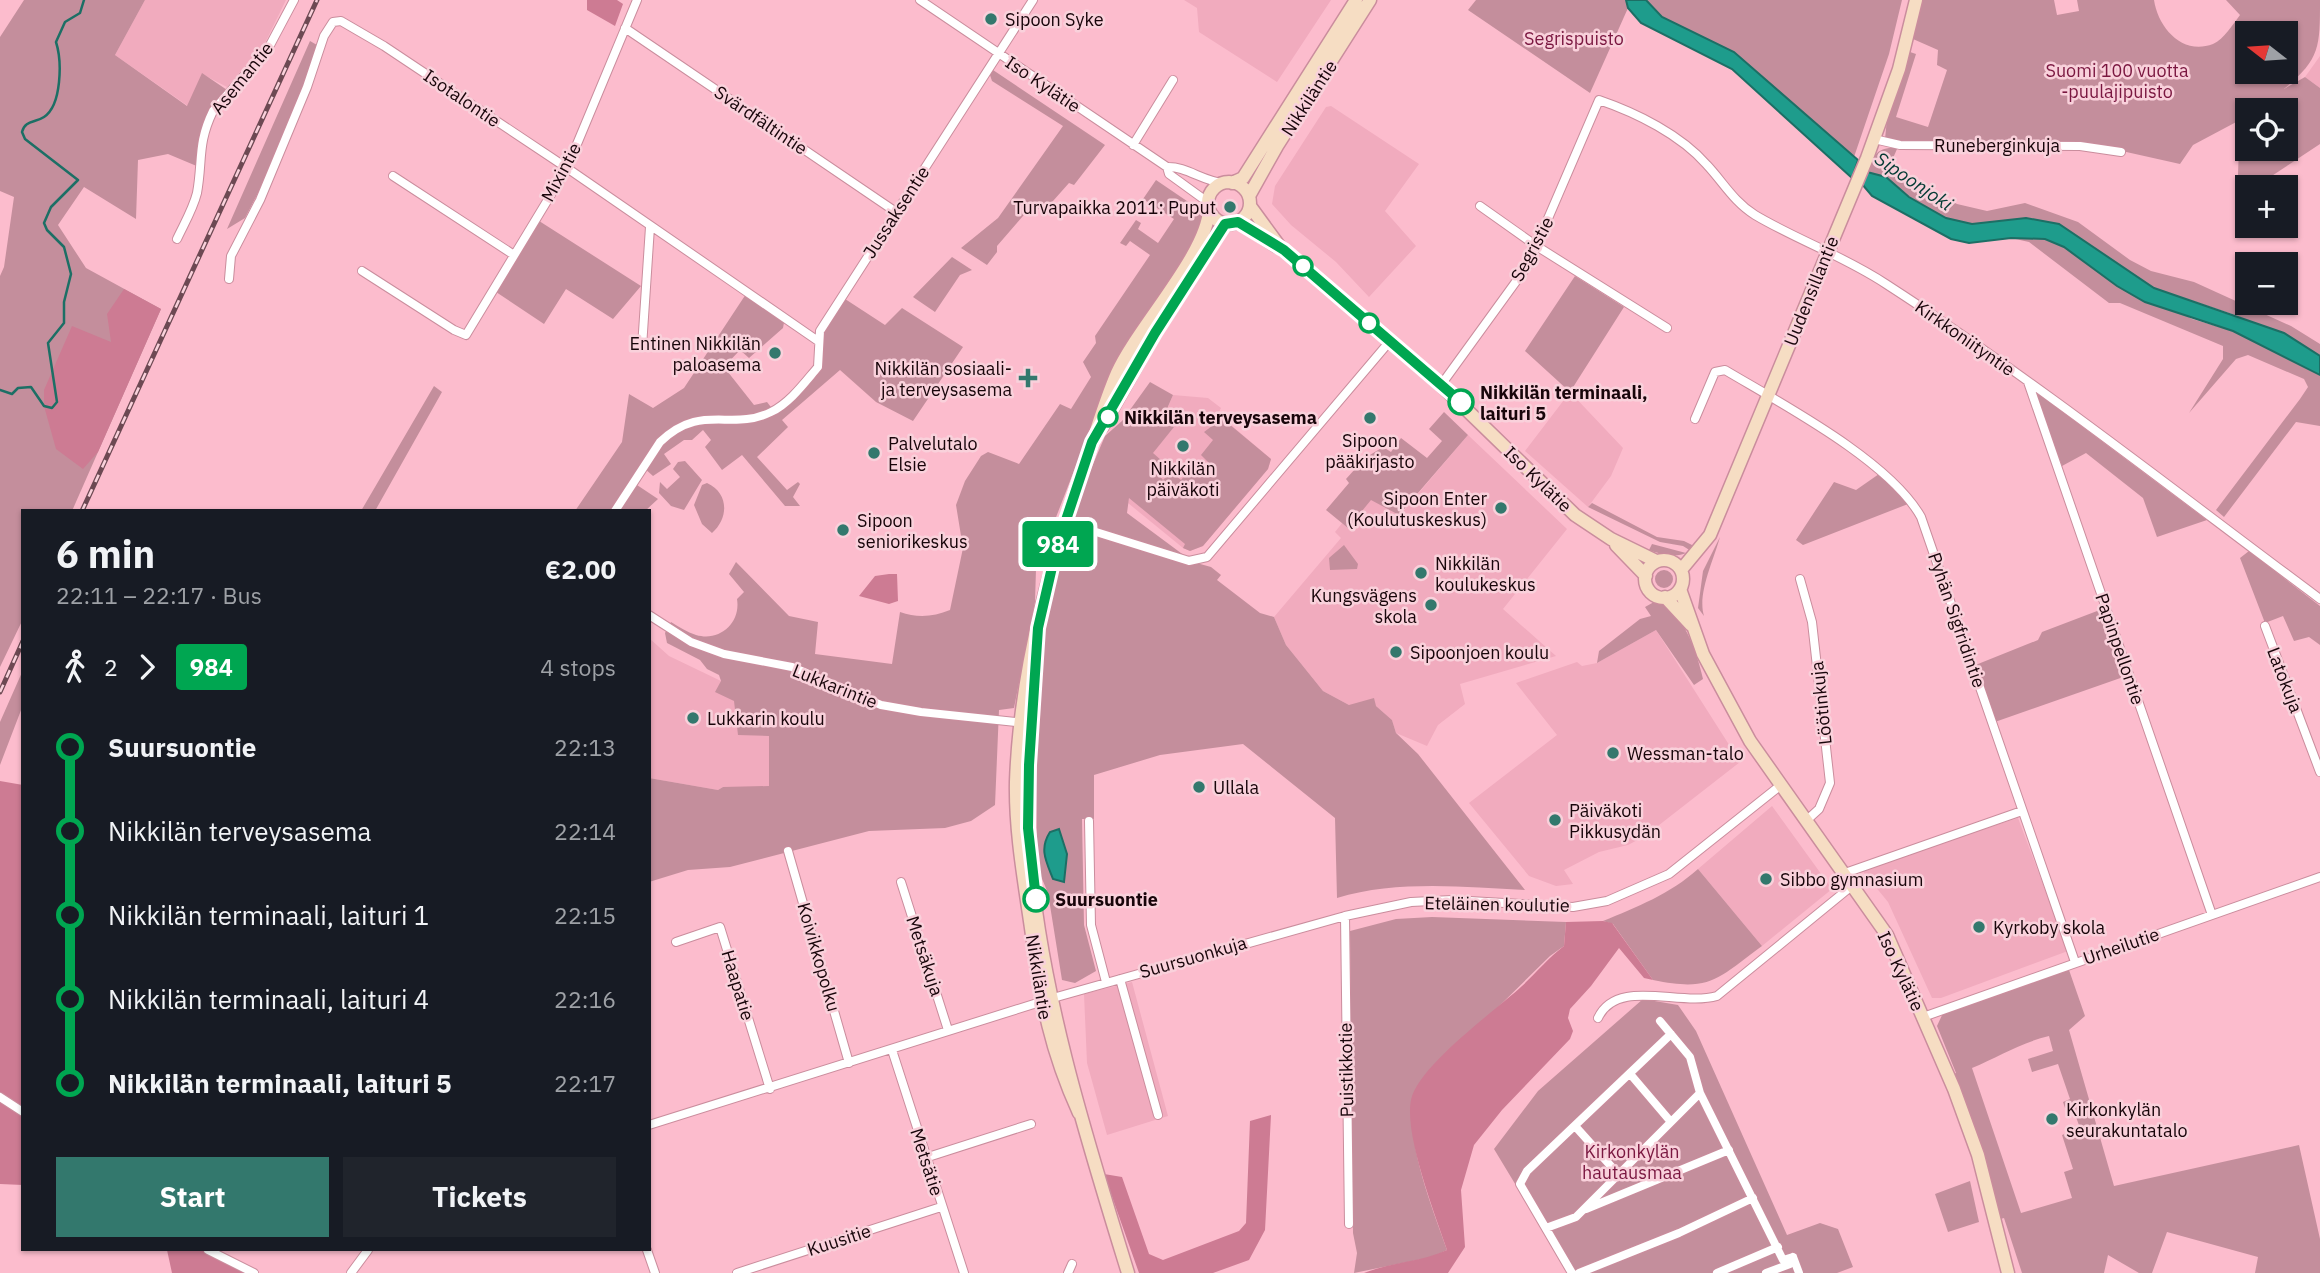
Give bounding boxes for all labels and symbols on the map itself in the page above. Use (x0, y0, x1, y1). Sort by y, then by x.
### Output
place label: Sipoon Syke (1005, 8, 1104, 31)
marker: Sipoon Syke (983, 11, 999, 27)
north arrow (2235, 21, 2298, 84)
park label: Segrispuisto (1524, 27, 1624, 50)
street label: Asemantie (206, 37, 278, 119)
street label: Iso Kylätie (1001, 50, 1085, 118)
street label: Nikkiläntie (1276, 56, 1342, 140)
park label: Suomi 100 vuotta -puulajipuisto (2045, 59, 2189, 103)
street label: Isotalontie (419, 64, 505, 132)
street label: Svärdfältintie (710, 80, 812, 160)
street label: Runeberginkuja (1934, 134, 2061, 157)
street label: Mixintie (536, 138, 586, 206)
water label: Sipoonjoki (1871, 146, 1958, 216)
street label: Jussaksentie (858, 161, 934, 262)
place label: Turvapaikka 2011: Puput (1013, 196, 1216, 219)
marker: Turvapaikka 2011: Puput (1222, 199, 1238, 215)
street label: Segristie (1505, 212, 1559, 285)
street label: Uudensillantie (1779, 233, 1844, 349)
unlabelled marker (1293, 256, 1313, 276)
street label: Kirkkoniityntie (1911, 295, 2019, 381)
unlabelled marker (1359, 313, 1379, 333)
place label: Entinen Nikkilän paloasema (629, 332, 761, 376)
marker: Entinen Nikkilän paloasema (767, 345, 783, 361)
place label: Nikkilän sosiaali- ja terveysasema (874, 357, 1012, 401)
marker: Nikkilän sosiaali- ja terveysasema (1018, 368, 1038, 388)
place label: Nikkilän terminaali, laituri 5 (1480, 381, 1648, 425)
marker: Nikkilän terminaali, laituri 5 (1448, 389, 1474, 415)
place label: Nikkilän terveysasema (1124, 406, 1317, 429)
marker: Nikkilän terveysasema (1098, 407, 1118, 427)
marker: Sipoon pääkirjasto (1362, 410, 1378, 426)
place label: Sipoon pääkirjasto (1325, 429, 1415, 473)
place label: Palvelutalo Elsie (888, 432, 978, 476)
marker: Nikkilän päiväkoti (1175, 438, 1191, 454)
street label: Iso Kylätie (1499, 441, 1577, 517)
marker: Palvelutalo Elsie (866, 445, 882, 461)
place label: Nikkilän päiväkoti (1147, 457, 1219, 501)
place label: Sipoon Enter (Koulutuskeskus) (1347, 487, 1487, 531)
marker: Sipoon Enter (Koulutuskeskus) (1493, 500, 1509, 516)
place label: Sipoon seniorikeskus (857, 509, 968, 553)
line badge: 984 (1018, 521, 1098, 567)
marker: Sipoon seniorikeskus (835, 522, 851, 538)
street label: Pyhän Sigfridintie (1923, 549, 1991, 691)
place label: Nikkilän koulukeskus (1435, 552, 1536, 596)
marker: Nikkilän koulukeskus (1413, 565, 1429, 581)
place label: Kungsvägens skola (1311, 584, 1417, 628)
street label: Papinpellontie (2090, 590, 2150, 708)
marker: Kungsvägens skola (1423, 597, 1439, 613)
place label: Sipoonjoen koulu (1410, 641, 1549, 664)
marker: Sipoonjoen koulu (1388, 644, 1404, 660)
street label: Latokuja (2262, 644, 2308, 716)
street label: Lukkarintie (789, 659, 881, 713)
street label: Löötinkuja (1805, 660, 1837, 746)
place label: Lukkarin koulu (707, 707, 825, 730)
marker: Lukkarin koulu (685, 710, 701, 726)
place label: Wessman-talo (1627, 742, 1744, 765)
marker: Wessman-talo (1605, 745, 1621, 761)
place label: Ullala (1213, 776, 1259, 799)
marker: Ullala (1191, 779, 1207, 795)
place label: Päiväkoti Pikkusydän (1569, 799, 1661, 843)
marker: Päiväkoti Pikkusydän (1547, 812, 1563, 828)
place label: Sibbo gymnasium (1780, 868, 1924, 891)
marker: Sibbo gymnasium (1758, 871, 1774, 887)
marker: Suursuontie (1023, 886, 1049, 912)
place label: Suursuontie (1055, 888, 1158, 911)
street label: Eteläinen koulutie (1424, 891, 1570, 917)
street label: Koivikkopolku (792, 900, 846, 1014)
street label: Metsäkuja (901, 913, 949, 999)
place label: Kyrkoby skola (1993, 916, 2106, 939)
marker: Kyrkoby skola (1971, 919, 1987, 935)
street label: Urheilutie (2080, 922, 2162, 970)
street label: Iso Kylätie (1872, 927, 1930, 1015)
street label: Suursuonkuja (1137, 931, 1250, 983)
street label: Nikkiläntie (1021, 933, 1057, 1021)
street label: Haapatie (716, 947, 760, 1023)
street label: Puistikkotie (1334, 1022, 1358, 1117)
place label: Kirkonkylän seurakuntatalo (2066, 1098, 2188, 1142)
marker: Kirkonkylän seurakuntatalo (2044, 1111, 2060, 1127)
street label: Metsätie (905, 1125, 949, 1199)
park label: Kirkonkylän hautausmaa (1582, 1140, 1682, 1184)
street label: Kuusitie (804, 1219, 874, 1261)

